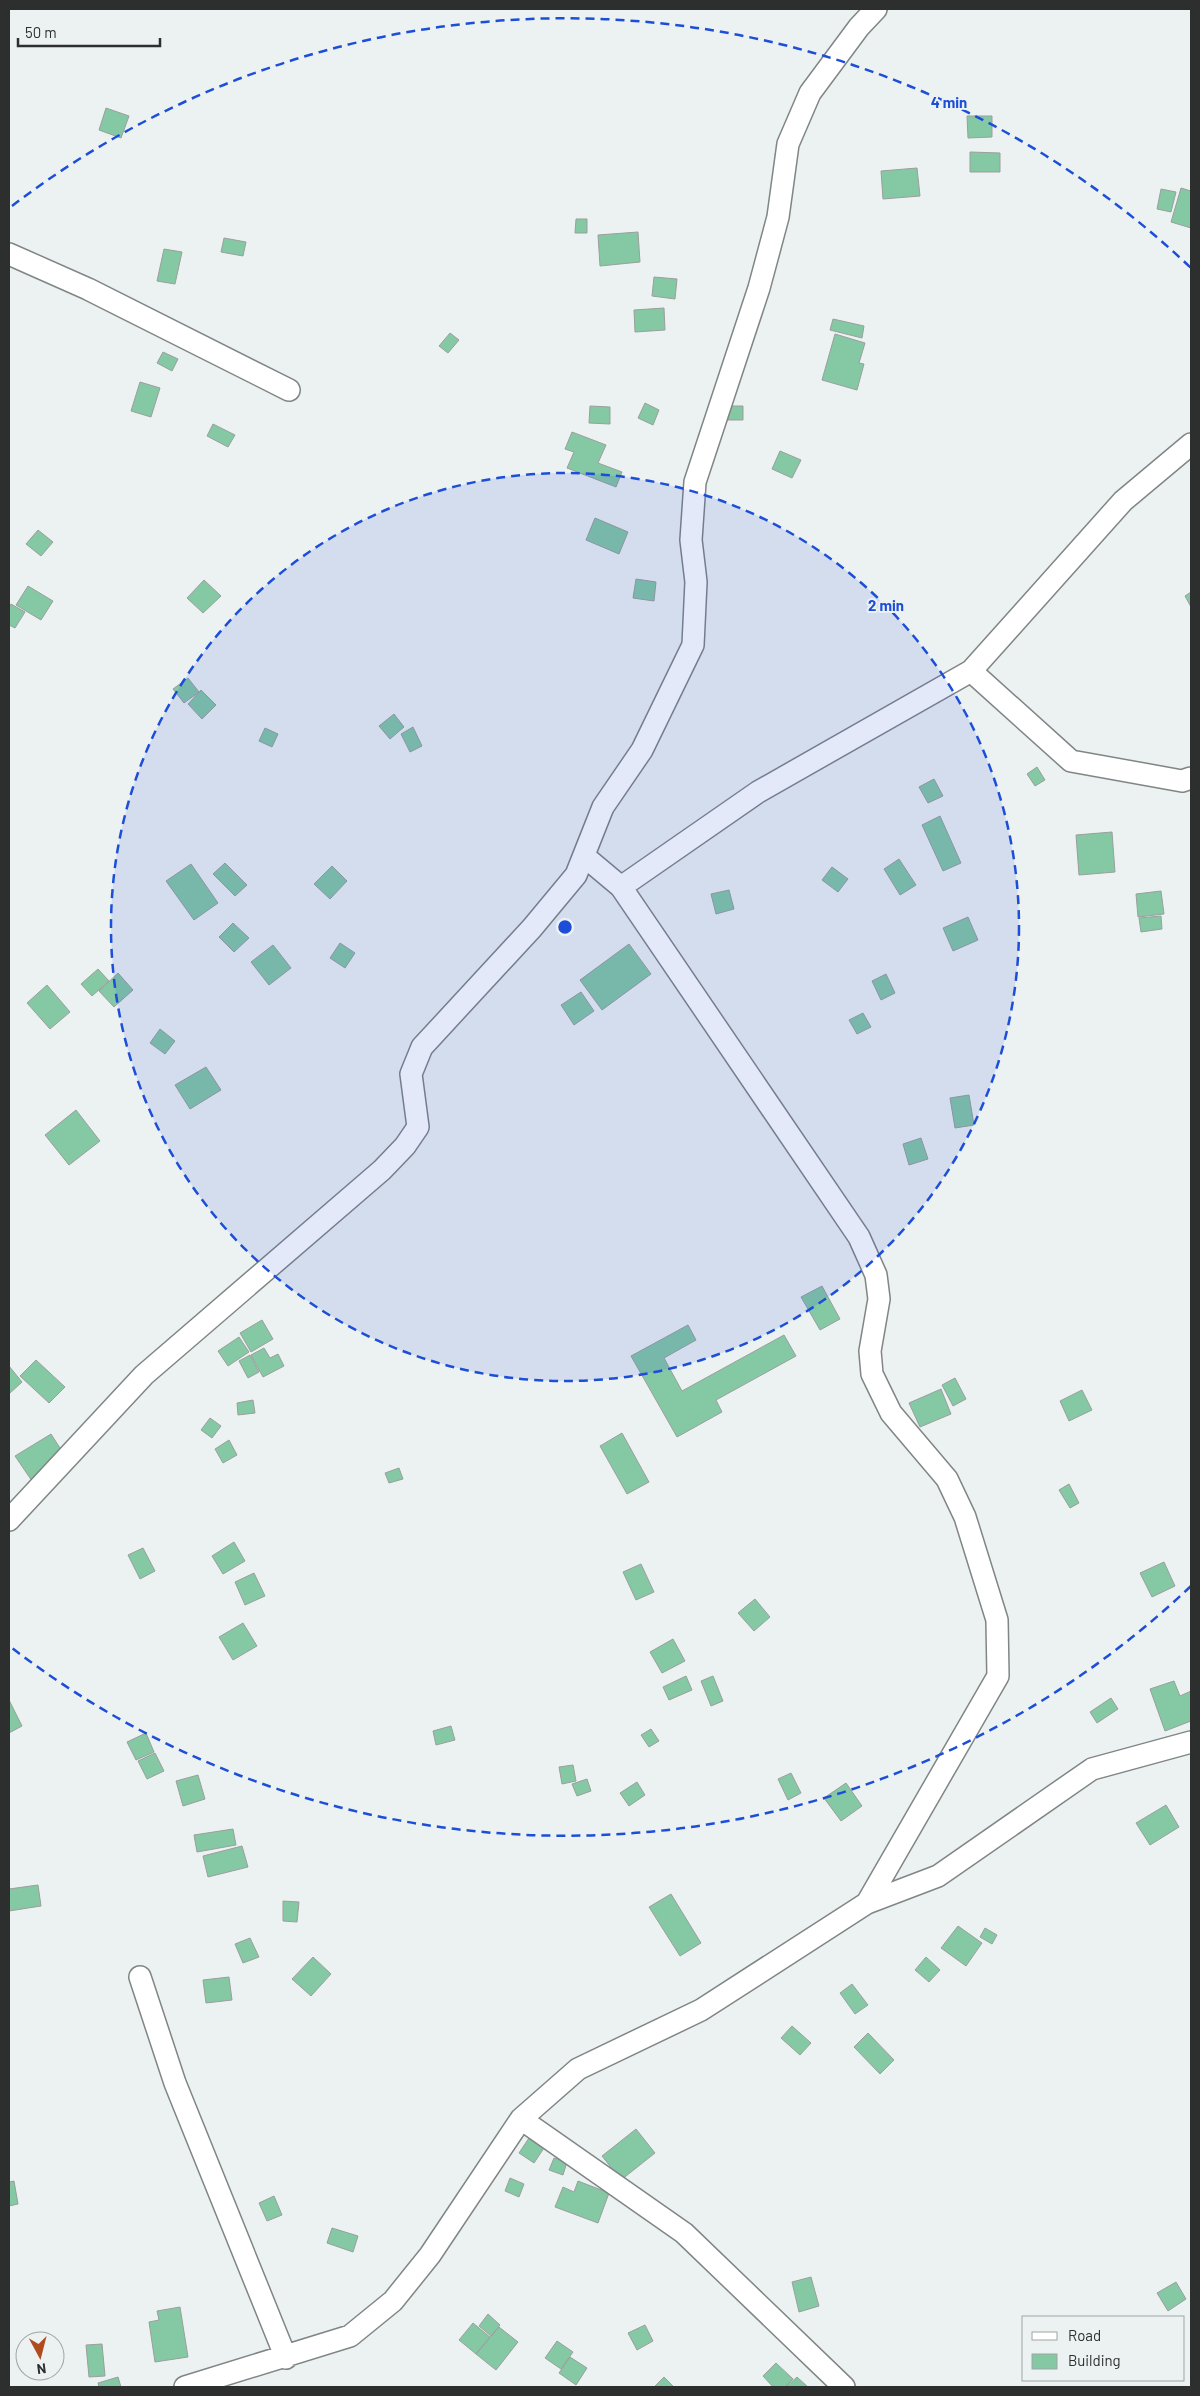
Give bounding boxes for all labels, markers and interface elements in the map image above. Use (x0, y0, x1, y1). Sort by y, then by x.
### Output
scale bar (18, 15, 160, 47)
text: 50 m (25, 23, 57, 41)
text: 4 min (931, 93, 967, 111)
text: 2 min (868, 596, 904, 614)
centre of rings (556, 918, 574, 936)
legend (1022, 2316, 1185, 2381)
text: Road (1068, 2326, 1101, 2344)
north arrow (15, 2331, 65, 2381)
text: Building (1068, 2351, 1121, 2369)
text: N (36, 2360, 47, 2378)

